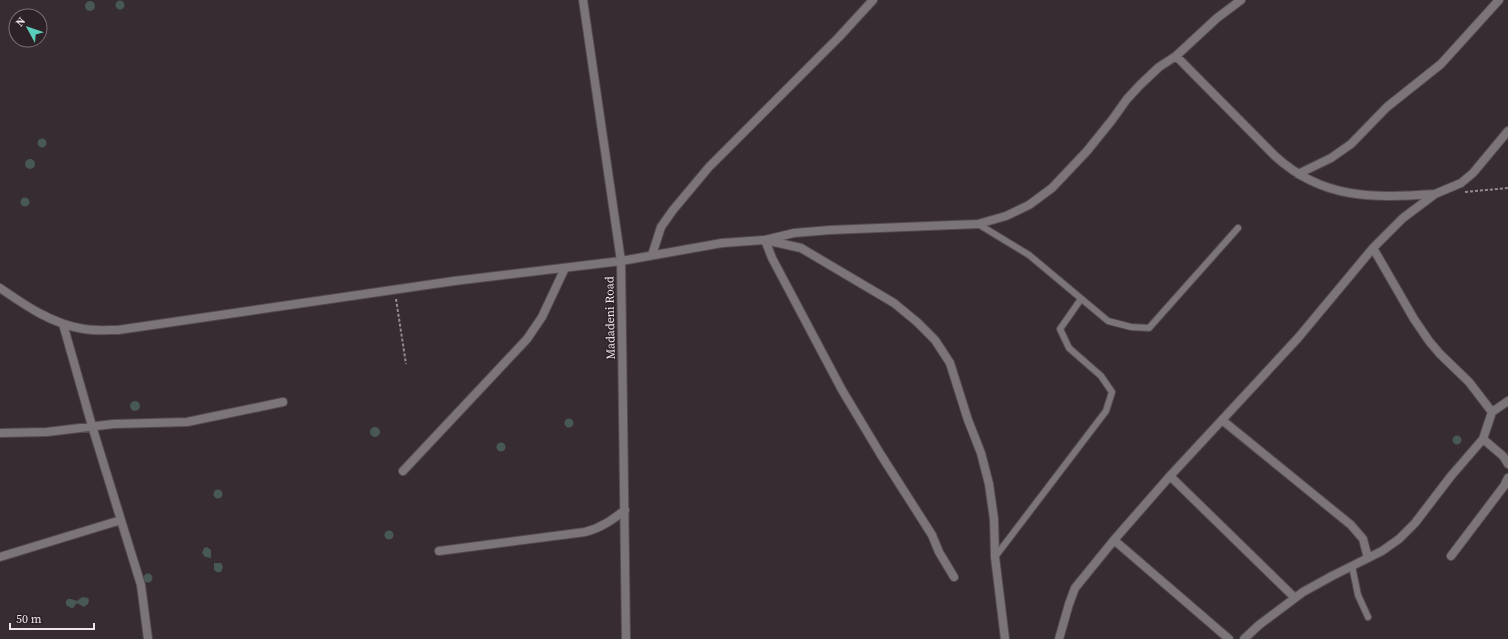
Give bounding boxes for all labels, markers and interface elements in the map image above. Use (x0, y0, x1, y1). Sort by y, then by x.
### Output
north arrow (8, 8, 48, 48)
text: N (12, 14, 29, 30)
street label: Madadeni Road (601, 276, 619, 360)
scale bar (10, 605, 94, 631)
text: 50 m (16, 611, 42, 627)

